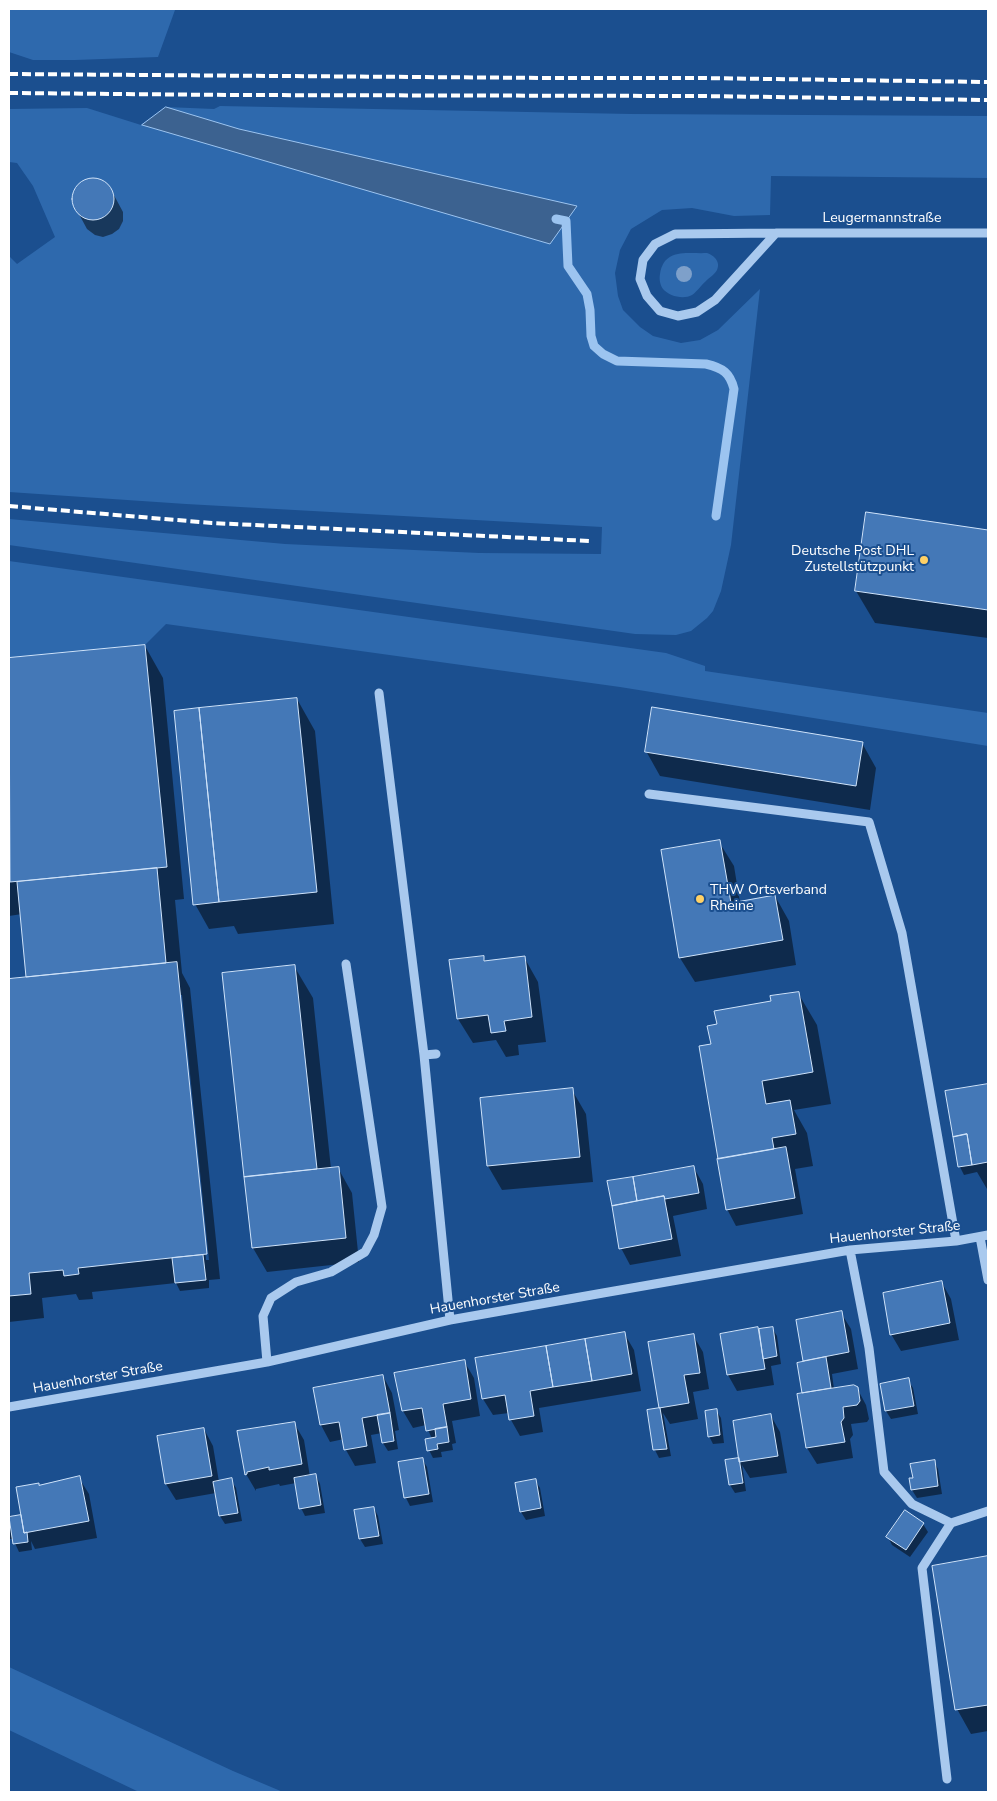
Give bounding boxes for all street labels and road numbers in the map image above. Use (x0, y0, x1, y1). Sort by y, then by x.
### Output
street label: Leugermannstraße (823, 211, 941, 227)
street label: Hauenhorster Straße (829, 1218, 961, 1248)
street label: Hauenhorster Straße (429, 1279, 561, 1319)
street label: Hauenhorster Straße (32, 1358, 164, 1398)

